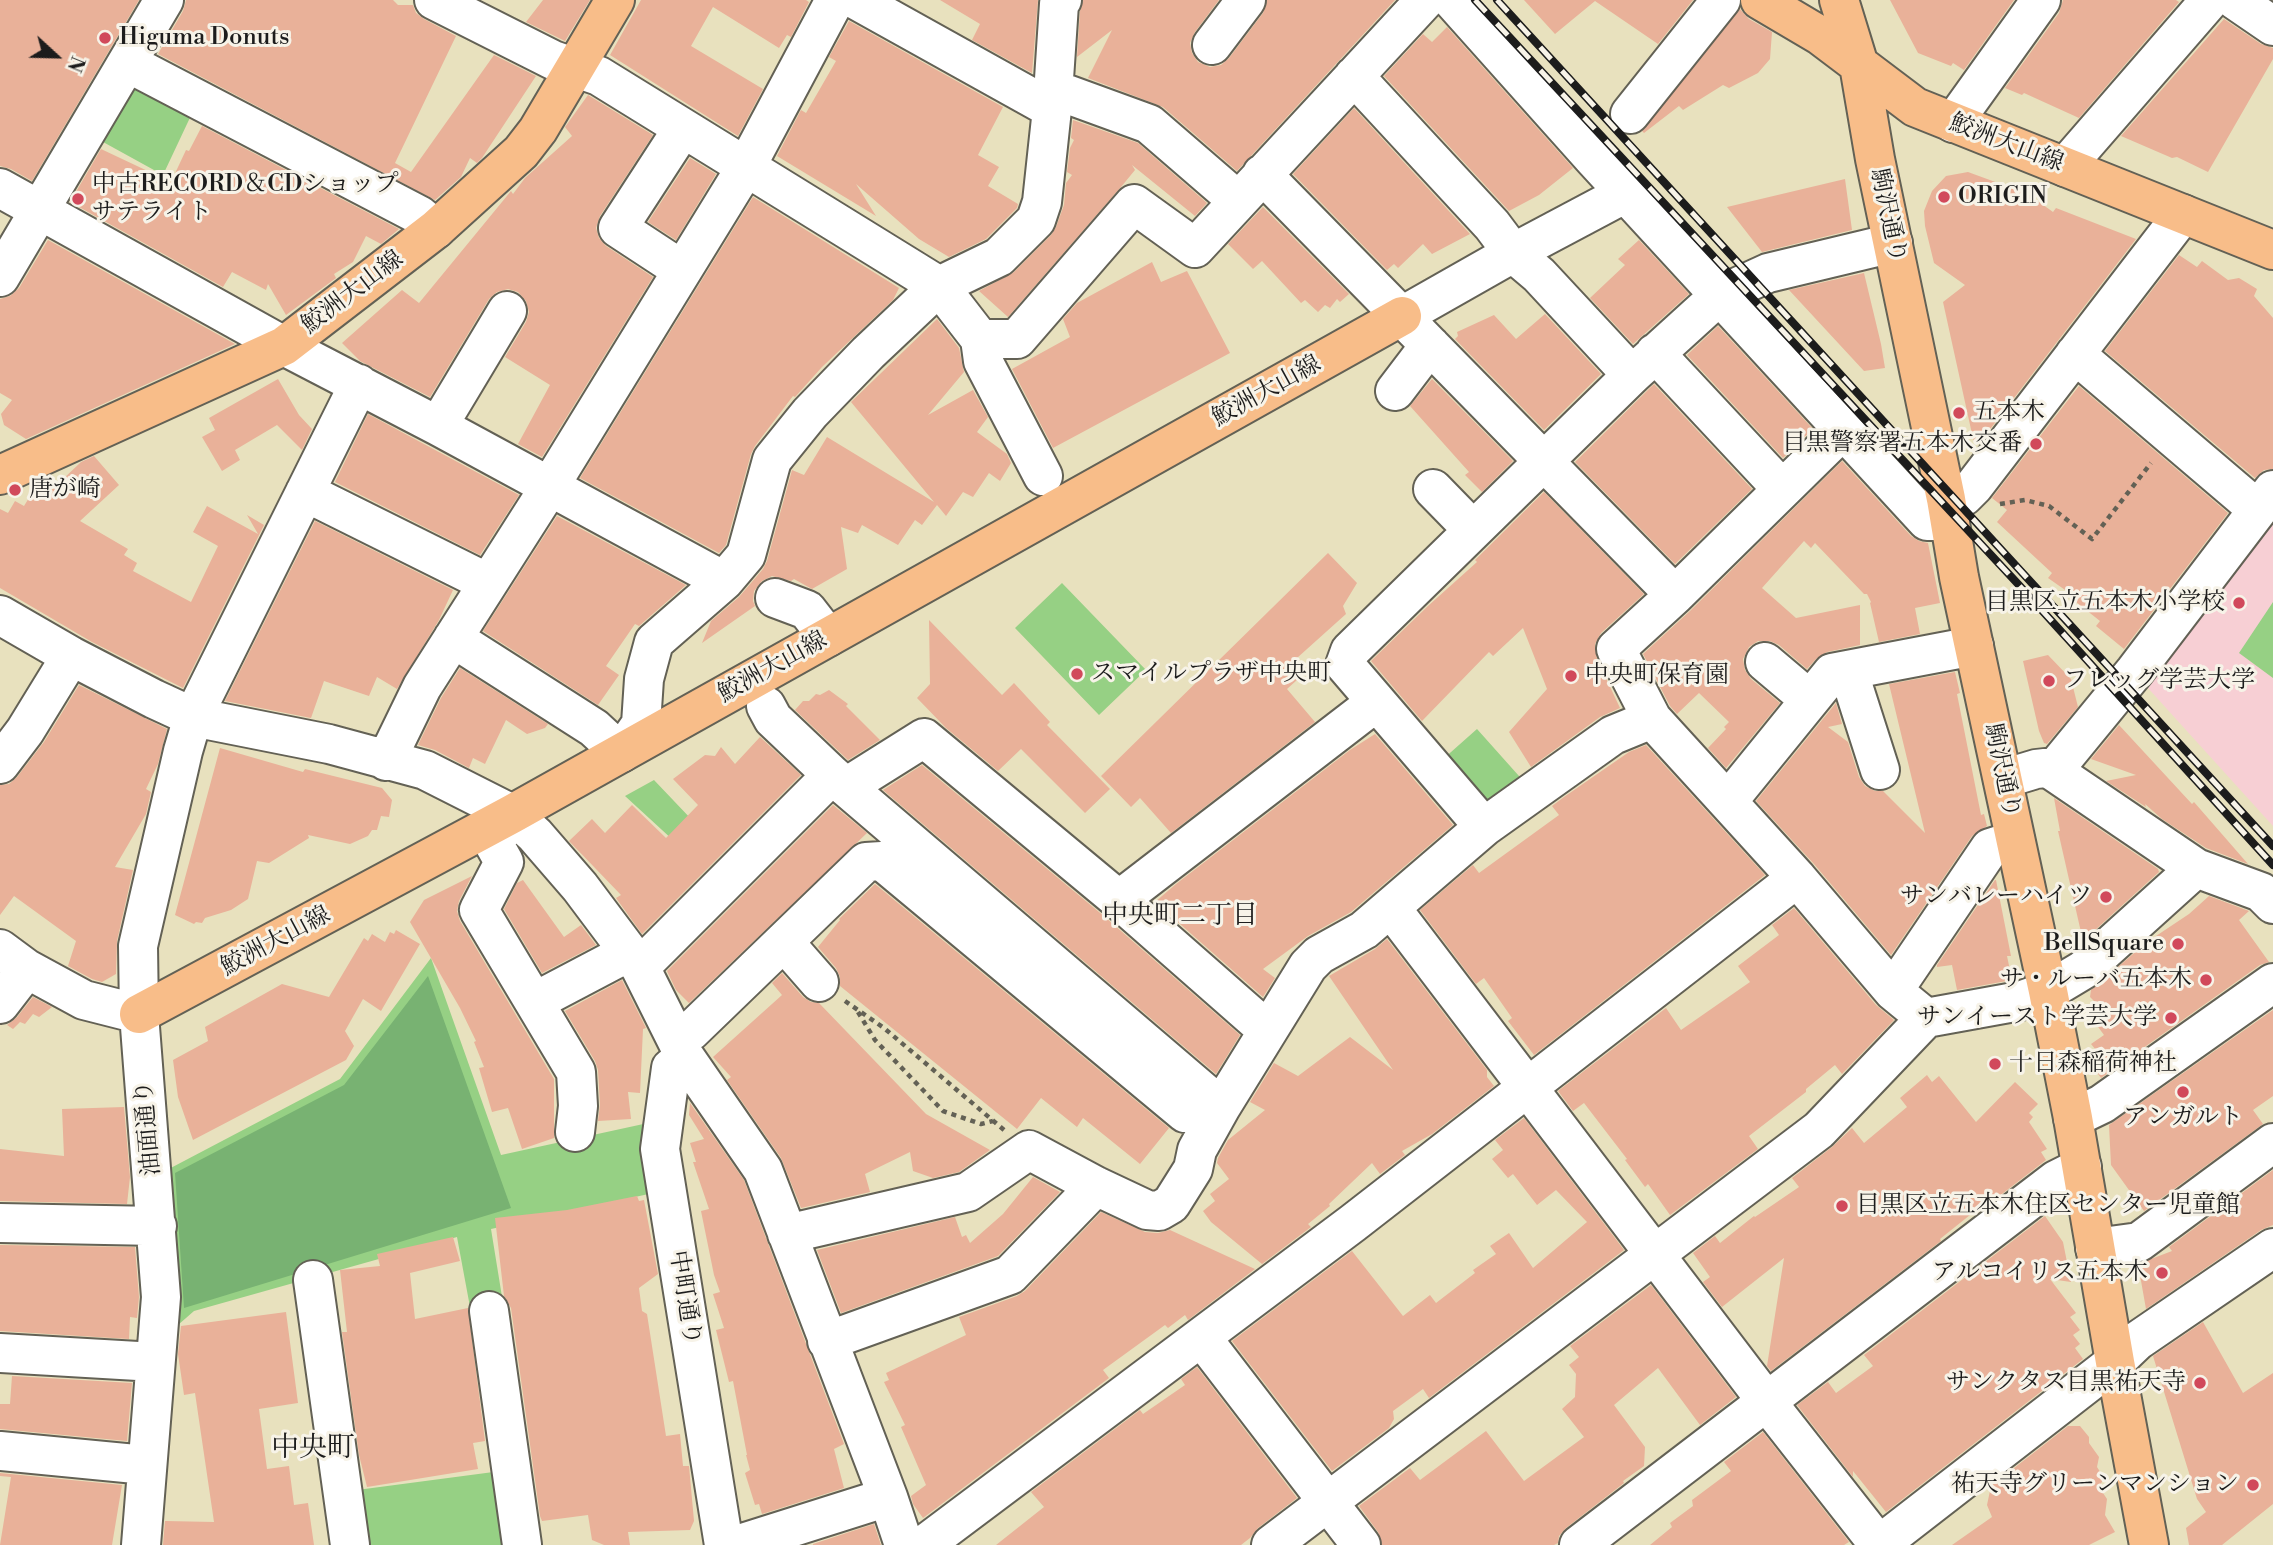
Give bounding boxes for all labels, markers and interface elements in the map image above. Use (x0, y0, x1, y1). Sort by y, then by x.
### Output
north arrow (21, 21, 91, 91)
place label: Higuma Donuts (119, 24, 289, 52)
marker: Higuma Donuts (97, 30, 113, 46)
text: N (62, 52, 89, 75)
street label: 鮫洲大山線 (1945, 109, 2067, 179)
street label: 駒沢通り (1863, 166, 1911, 266)
place label: 中古RECORD＆CDショップ サテライト (92, 171, 398, 227)
place label: ORIGIN (1958, 183, 2047, 211)
marker: ORIGIN (1936, 189, 1952, 205)
marker: 中古RECORD＆CDショップ サテライト (70, 191, 86, 207)
street label: 鮫洲大山線 (296, 245, 410, 341)
street label: 鮫洲大山線 (1208, 350, 1326, 434)
place label: 五本木 (1973, 399, 2045, 427)
marker: 五本木 (1951, 405, 1967, 421)
place label: 目黒警察署五本木交番 (1782, 430, 2022, 458)
marker: 目黒警察署五本木交番 (2028, 436, 2044, 452)
place label: 唐が崎 (29, 476, 101, 504)
marker: 唐が崎 (7, 482, 23, 498)
place label: 目黒区立五本木小学校 (1985, 589, 2225, 617)
marker: 目黒区立五本木小学校 (2231, 595, 2247, 611)
street label: 鮫洲大山線 (714, 626, 832, 710)
place label: スマイルプラザ中央町 (1091, 660, 1331, 688)
place label: 中央町保育園 (1585, 662, 1729, 690)
marker: スマイルプラザ中央町 (1069, 666, 1085, 682)
place label: フレッグ学芸大学 (2063, 667, 2255, 695)
marker: 中央町保育園 (1563, 668, 1579, 684)
marker: フレッグ学芸大学 (2041, 673, 2057, 689)
street label: 駒沢通り (1977, 721, 2025, 821)
place label: サンバレーハイツ (1900, 883, 2092, 911)
marker: サンバレーハイツ (2098, 889, 2114, 905)
street label: 鮫洲大山線 (216, 901, 336, 983)
district label: 中央町二丁目 (1102, 901, 1258, 933)
place label: BellSquare (2044, 930, 2164, 958)
marker: BellSquare (2170, 936, 2186, 952)
place label: サ・ルーバ五本木 (2000, 966, 2192, 994)
marker: サ・ルーバ五本木 (2198, 972, 2214, 988)
place label: サンイースト学芸大学 (1917, 1004, 2157, 1032)
marker: サンイースト学芸大学 (2163, 1010, 2179, 1026)
place label: 十日森稲荷神社 (2009, 1050, 2177, 1078)
marker: 十日森稲荷神社 (1987, 1056, 2003, 1072)
street label: 油面通り (130, 1079, 168, 1177)
marker: アンガルト (2175, 1084, 2191, 1100)
place label: アンガルト (2123, 1104, 2243, 1132)
place label: 目黒区立五本木住区センター児童館 (1856, 1192, 2240, 1220)
marker: 目黒区立五本木住区センター児童館 (1834, 1198, 1850, 1214)
street label: 中町通り (662, 1248, 706, 1348)
place label: アルコイリス五本木 (1932, 1259, 2148, 1287)
marker: アルコイリス五本木 (2154, 1265, 2170, 1281)
place label: サンクタス目黒祐天寺 (1946, 1369, 2186, 1397)
marker: サンクタス目黒祐天寺 (2192, 1375, 2208, 1391)
district label: 中央町 (271, 1432, 355, 1466)
place label: 祐天寺グリーンマンション (1951, 1471, 2239, 1499)
marker: 祐天寺グリーンマンション (2245, 1477, 2261, 1493)

